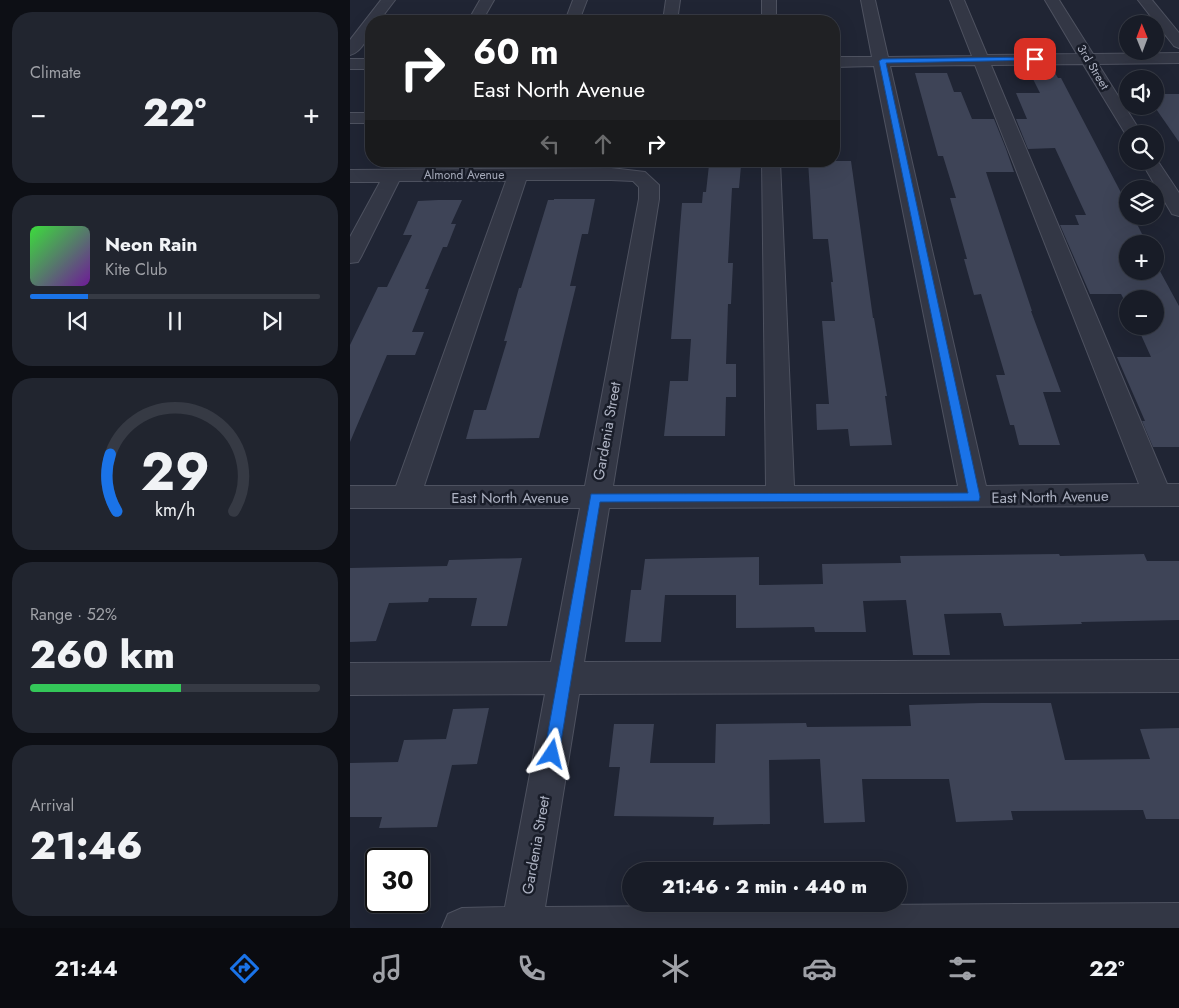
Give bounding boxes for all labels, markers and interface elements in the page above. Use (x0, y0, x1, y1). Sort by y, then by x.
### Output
north arrow (1119, 15, 1164, 60)
map controls (1119, 15, 1164, 335)
text: 60 m (473, 27, 559, 77)
icon: right (390, 35, 455, 100)
pin (1014, 38, 1056, 80)
street label: 3rd Street (1072, 41, 1114, 93)
icon: arrive (1021, 45, 1049, 73)
text: Climate (30, 61, 81, 84)
button: sound (1119, 70, 1164, 115)
text: East North Avenue (473, 73, 645, 105)
text: 22° (143, 85, 206, 140)
text: − (30, 93, 47, 134)
text: + (303, 93, 320, 134)
button: search (1119, 125, 1164, 170)
icon: left (536, 130, 564, 158)
icon: ahead (589, 130, 617, 158)
icon: right (642, 130, 670, 158)
street label: Almond Avenue (424, 166, 504, 184)
button: layers (1119, 180, 1164, 225)
text: Neon Rain (105, 231, 198, 258)
button: + (1119, 235, 1164, 280)
text: Kite Club (105, 258, 167, 281)
button: − (1119, 290, 1164, 335)
icon: previous (64, 307, 92, 335)
icon: pause (161, 307, 189, 335)
icon: next (258, 307, 286, 335)
street label: Gardenia Street (588, 380, 627, 482)
text: 29 (141, 434, 209, 510)
street label: East North Avenue (991, 485, 1109, 509)
street label: East North Avenue (451, 487, 569, 509)
text: km/h (155, 497, 195, 523)
text: Range · 52% (30, 603, 117, 626)
text: 260 km (30, 627, 175, 682)
position arrow (525, 727, 577, 779)
text: Arrival (30, 794, 74, 817)
street label: Gardenia Street (517, 794, 556, 896)
text: 21:46 (30, 818, 143, 873)
speed limit sign: 30 (365, 848, 430, 913)
text: 21:46 · 2 min · 440 m (662, 873, 867, 900)
icon: directions (227, 951, 262, 986)
icon: music (370, 951, 405, 986)
icon: phone (514, 951, 549, 986)
icon: climate (658, 951, 693, 986)
icon: car (802, 951, 837, 986)
icon: filters (945, 951, 980, 986)
text: 21:44 (54, 952, 118, 984)
text: 22° (1089, 952, 1125, 984)

